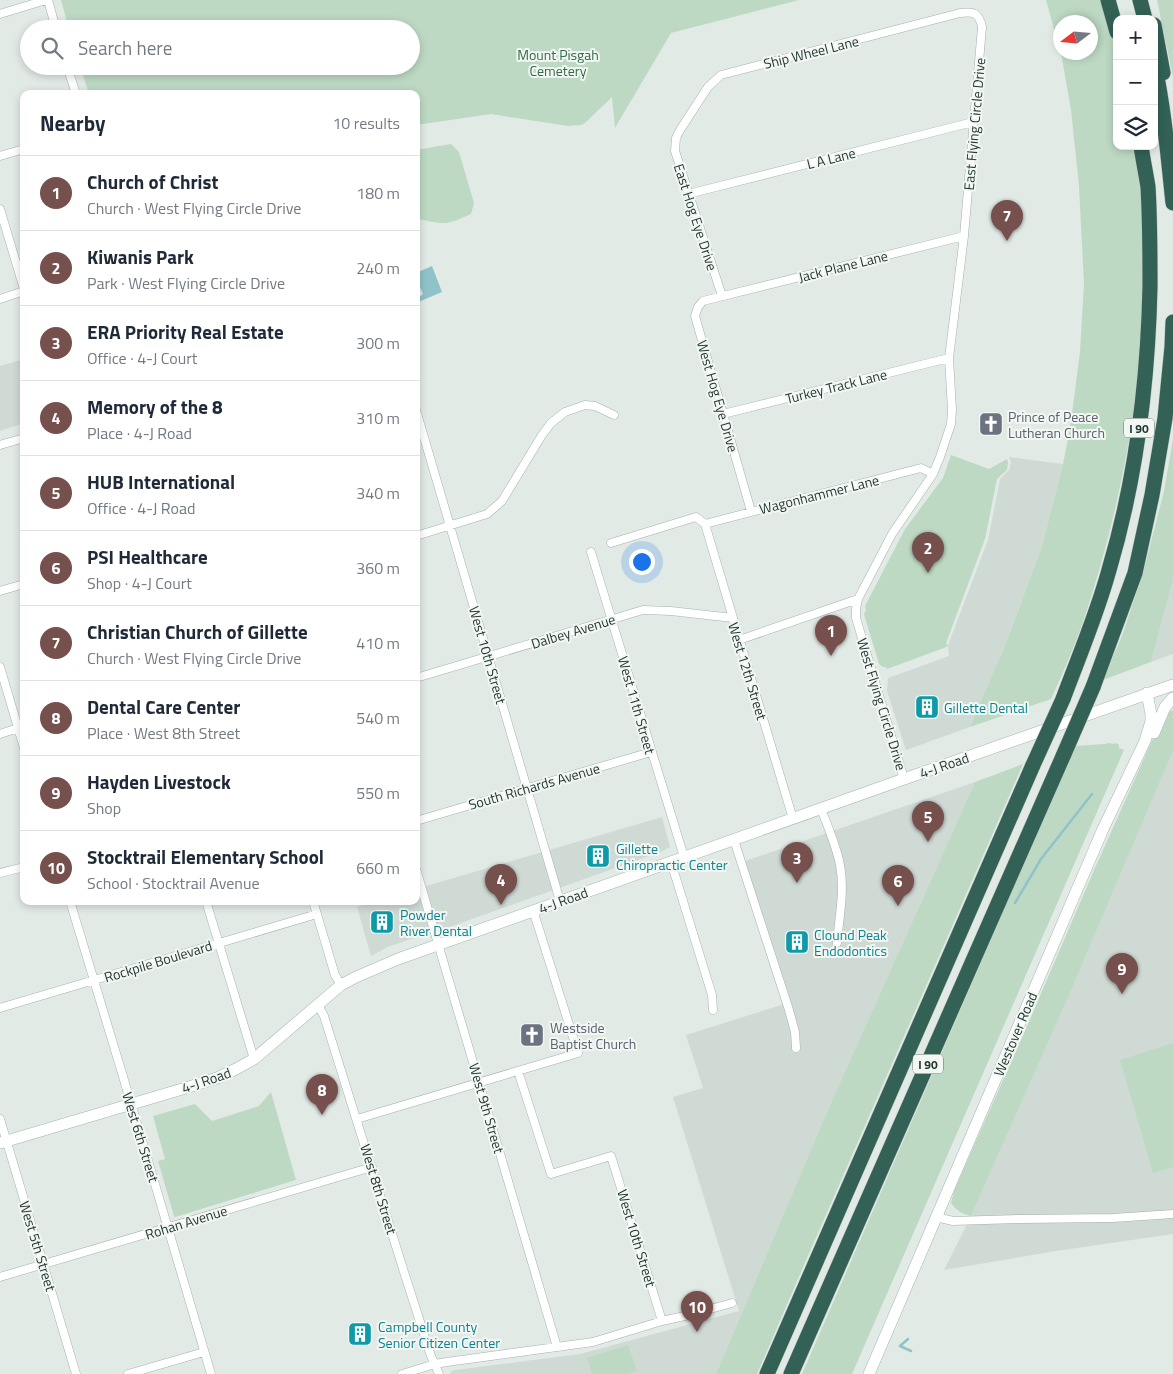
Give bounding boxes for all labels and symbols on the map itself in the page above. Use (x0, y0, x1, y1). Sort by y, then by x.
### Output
north arrow (1053, 15, 1098, 60)
street label: Ship Wheel Lane (761, 30, 861, 74)
park label: Mount Pisgah Cemetery (517, 44, 599, 81)
street label: East Flying Circle Drive (958, 57, 990, 191)
street label: L A Lane (804, 142, 858, 174)
street label: East Hog Eye Drive (669, 161, 723, 273)
pin: 7 (991, 200, 1023, 241)
street label: Jack Plane Lane (796, 245, 890, 287)
street label: West Hog Eye Drive (692, 337, 744, 455)
street label: Turkey Track Lane (783, 363, 889, 409)
place label: Prince of Peace Lutheran Church (1008, 406, 1105, 443)
church icon: Prince of Peace Lutheran Church (978, 411, 1004, 437)
road number: I 90 (1124, 418, 1154, 438)
street label: Wagonhammer Lane (757, 469, 881, 519)
pin: 2 (912, 532, 944, 573)
your location (629, 549, 655, 575)
street label: West 10th Street (464, 604, 512, 707)
street label: Dalbey Avenue (528, 608, 618, 654)
pin: 1 (815, 615, 847, 656)
street label: West 12th Street (723, 620, 773, 722)
street label: West Flying Circle Drive (852, 635, 912, 773)
street label: West 11th Street (613, 654, 661, 757)
building icon: Gillette Dental (914, 694, 940, 720)
place label: Gillette Dental (944, 697, 1028, 718)
street label: 4-J Road (916, 747, 972, 783)
street label: South Richards Avenue (466, 757, 602, 815)
pin: 5 (912, 801, 944, 842)
place label: Gillette Chiropractic Center (616, 838, 728, 875)
pin: 3 (781, 842, 813, 883)
building icon: Gillette Chiropractic Center (585, 843, 611, 869)
pin: 4 (485, 864, 517, 905)
pin: 6 (882, 865, 914, 906)
street label: 4-J Road (535, 881, 591, 919)
place label: Powder River Dental (400, 904, 472, 941)
building icon: Powder River Dental (369, 909, 395, 935)
place label: Clound Peak Endodontics (814, 924, 887, 961)
building icon: Clound Peak Endodontics (784, 929, 810, 955)
street label: Rockpile Boulevard (101, 935, 215, 987)
pin: 9 (1106, 953, 1138, 994)
street label: Westover Road (988, 989, 1042, 1079)
place label: Westside Baptist Church (550, 1017, 636, 1054)
church icon: Westside Baptist Church (519, 1022, 545, 1048)
road number: I 90 (913, 1054, 943, 1074)
street label: West 9th Street (464, 1060, 510, 1156)
street label: 4-J Road (178, 1062, 234, 1098)
pin: 8 (306, 1074, 338, 1115)
street label: West 6th Street (117, 1089, 165, 1185)
street label: West 8th Street (355, 1141, 403, 1237)
street label: West 10th Street (612, 1187, 662, 1289)
street label: West 5th Street (14, 1198, 62, 1294)
street label: Rohan Avenue (142, 1200, 230, 1244)
pin: 10 (681, 1291, 713, 1332)
place label: Campbell County Senior Citizen Center (378, 1316, 500, 1353)
building icon: Campbell County Senior Citizen Center (347, 1321, 373, 1347)

